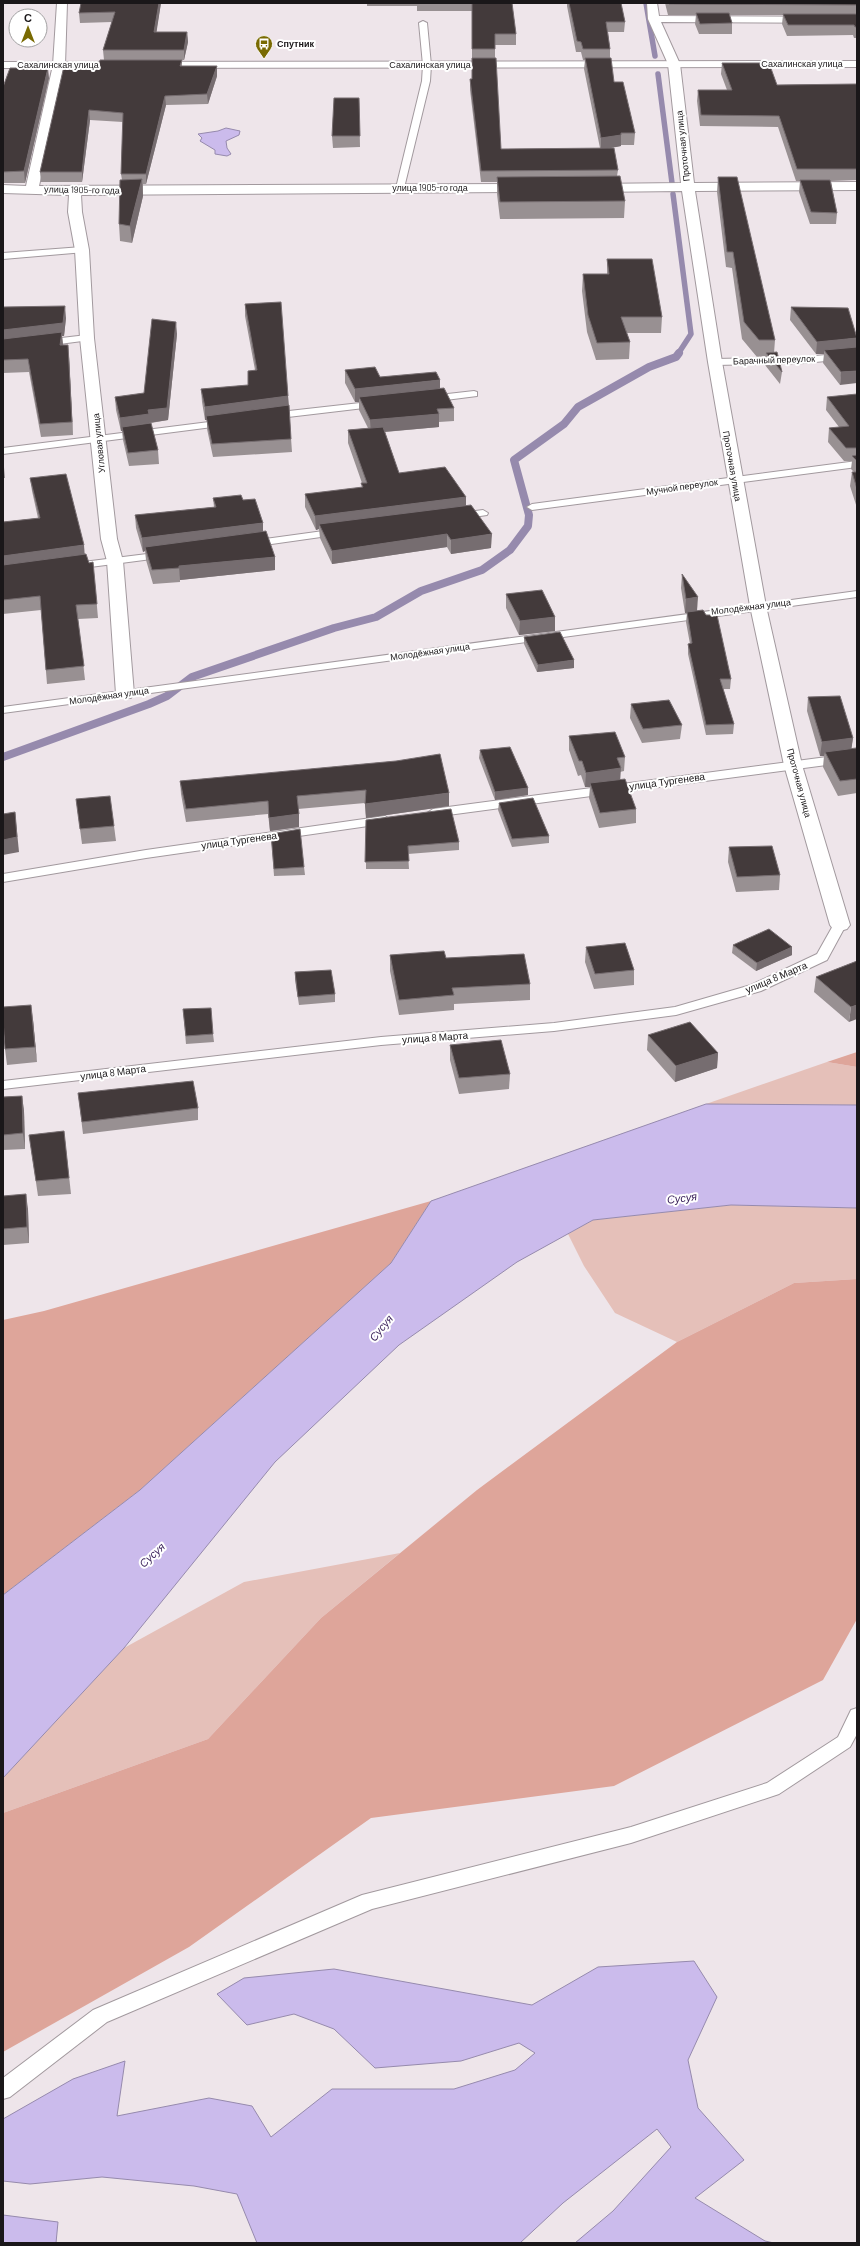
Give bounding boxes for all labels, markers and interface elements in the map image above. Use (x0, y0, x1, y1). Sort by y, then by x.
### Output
north arrow (8, 8, 48, 48)
text: С (24, 11, 32, 24)
bus stop icon: Спутник (254, 34, 274, 59)
place label: Спутник (277, 38, 314, 49)
street label: Сахалинская улица (761, 58, 843, 69)
street label: Сахалинская улица (17, 59, 99, 70)
street label: Сахалинская улица (389, 59, 471, 70)
street label: Проточная улица (673, 110, 692, 182)
street label: улица 1905-го года (392, 182, 468, 193)
street label: улица 1905-го года (44, 183, 120, 196)
street label: Барачный переулок (733, 353, 815, 366)
street label: Угловая улица (90, 413, 107, 473)
street label: Проточная улица (721, 430, 744, 502)
street label: Мучной переулок (646, 476, 718, 497)
street label: Молодёжная улица (710, 596, 791, 617)
street label: Молодёжная улица (389, 640, 470, 663)
street label: Молодёжная улица (68, 684, 149, 707)
street label: Проточная улица (785, 747, 814, 819)
street label: улица Тургенева (628, 770, 706, 792)
street label: улица Тургенева (200, 829, 278, 851)
street label: улица 8 Марта (743, 958, 809, 995)
street label: улица 8 Марта (402, 1029, 469, 1045)
street label: улица 8 Марта (79, 1062, 147, 1082)
water label: Сусуя (666, 1189, 698, 1206)
water label: Сусуя (366, 1312, 395, 1343)
water label: Сусуя (136, 1540, 167, 1570)

